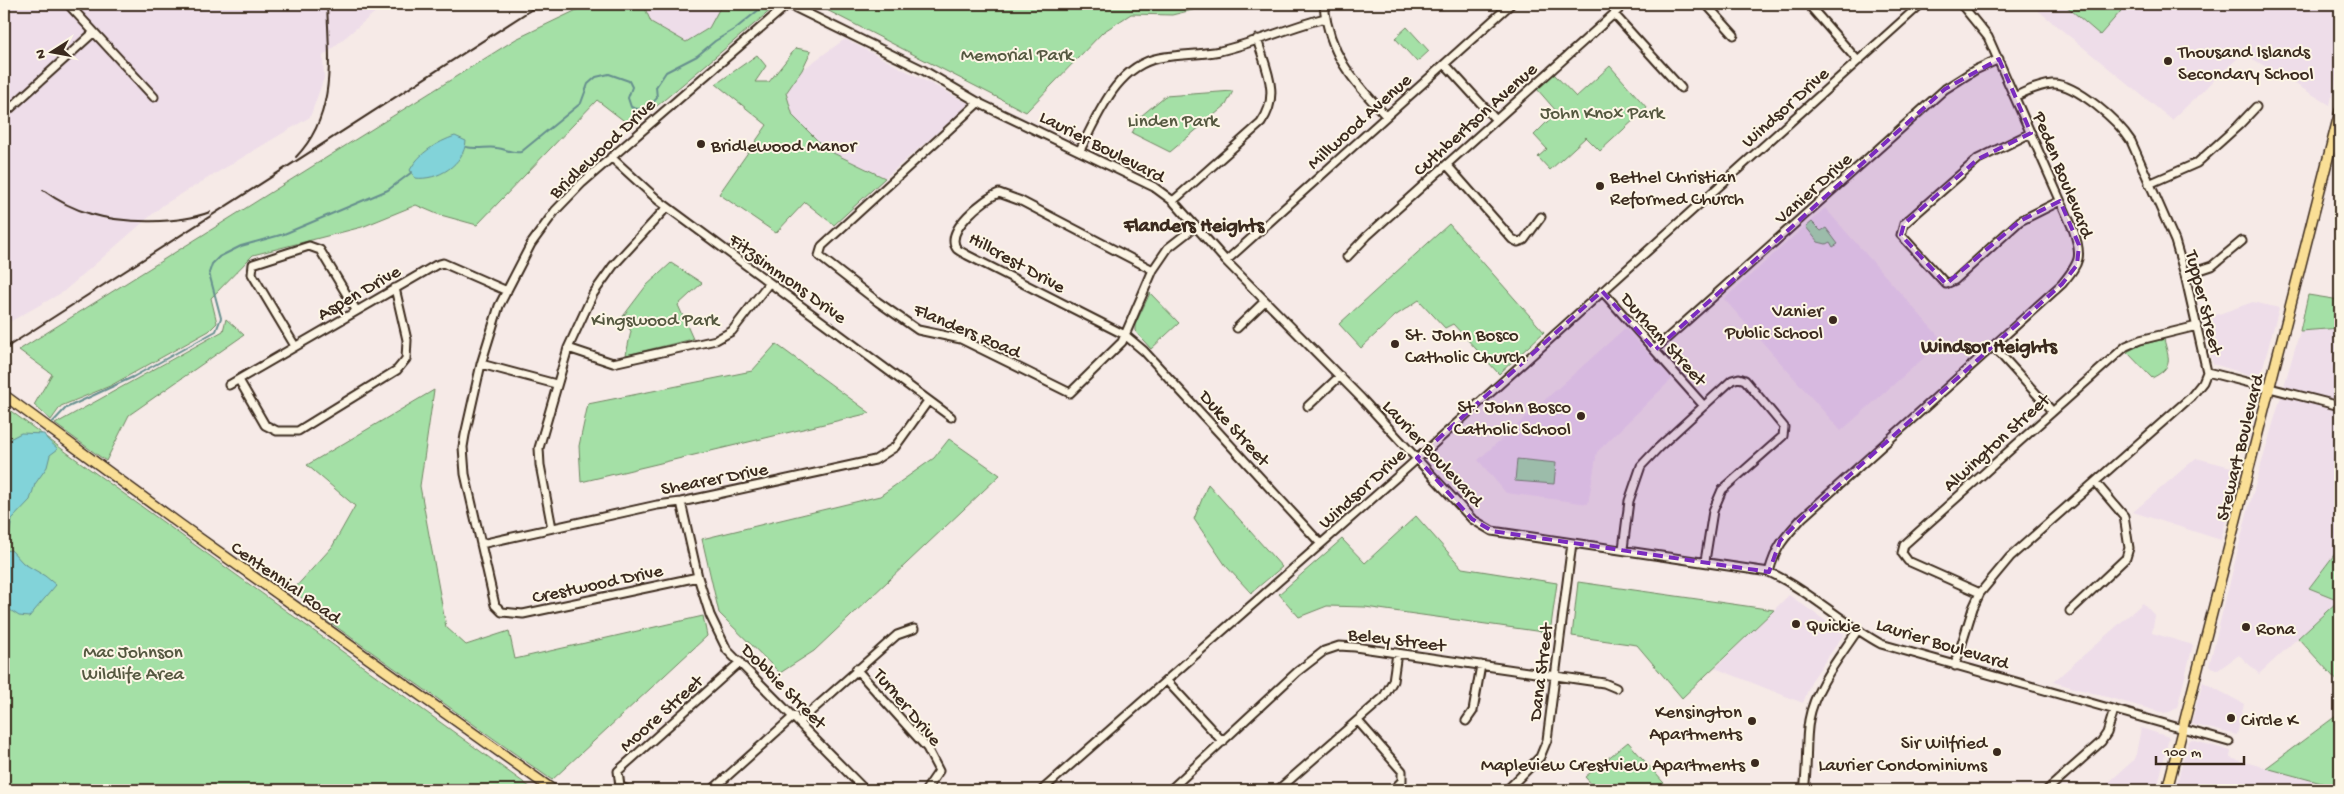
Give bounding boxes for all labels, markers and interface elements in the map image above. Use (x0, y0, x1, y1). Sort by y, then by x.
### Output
north arrow (28, 28, 78, 78)
place label: Thousand Islands Secondary School (2177, 42, 2314, 87)
park label: Memorial Park (961, 45, 1075, 68)
text: N (32, 48, 51, 60)
marker: Thousand Islands Secondary School (2162, 55, 2174, 67)
street label: Cuthbertson Avenue (1410, 59, 1543, 182)
street label: Windsor Drive (1738, 63, 1835, 154)
street label: Millwood Avenue (1303, 69, 1418, 176)
street label: Bridlewood Drive (545, 94, 662, 205)
park label: John Knox Park (1540, 103, 1665, 126)
street label: Laurier Boulevard (1035, 107, 1170, 190)
street label: Peden Boulevard (2026, 108, 2098, 243)
park label: Linden Park (1128, 111, 1220, 134)
place label: Bridlewood Manor (710, 136, 858, 159)
marker: Bridlewood Manor (695, 138, 707, 150)
street label: Vanier Drive (1770, 149, 1858, 231)
place label: Bethel Christian Reformed Church (1609, 167, 1744, 212)
marker: Bethel Christian Reformed Church (1594, 180, 1606, 192)
district label: Flanders Heights (1123, 216, 1266, 239)
street label: Hillcrest Drive (964, 228, 1069, 300)
street label: Fitzsimmons Drive (723, 229, 850, 330)
street label: Tupper Street (2178, 247, 2227, 360)
street label: Aspen Drive (314, 261, 406, 327)
street label: Durham Street (1613, 288, 1712, 393)
street label: Flanders Road (909, 299, 1025, 366)
place label: Vanier Public School (1724, 301, 1825, 346)
park label: Kingswood Park (591, 310, 720, 333)
marker: Vanier Public School (1827, 314, 1839, 326)
place label: St. John Bosco Catholic Church (1405, 325, 1526, 370)
district label: Windsor Heights (1920, 337, 2059, 360)
marker: St. John Bosco Catholic Church (1389, 338, 1401, 350)
street label: Stewart Boulevard (2212, 371, 2271, 523)
street label: Duke Street (1192, 385, 1275, 474)
street label: Alwington Street (1939, 388, 2057, 498)
street label: Laurier Boulevard (1376, 396, 1488, 514)
place label: St. John Bosco Catholic School (1454, 397, 1571, 442)
marker: St. John Bosco Catholic School (1575, 410, 1587, 422)
street label: Windsor Drive (1315, 444, 1412, 535)
street label: Shearer Drive (659, 459, 770, 502)
street label: Centennial Road (225, 537, 346, 632)
street label: Crestwood Drive (530, 560, 665, 611)
street label: Laurier Boulevard (1873, 614, 2013, 677)
place label: Quickie (1806, 616, 1861, 639)
marker: Quickie (1790, 618, 1802, 630)
place label: Rona (2256, 619, 2297, 642)
street label: Dana Street (1525, 620, 1560, 724)
marker: Rona (2240, 621, 2252, 633)
street label: Beley Street (1346, 624, 1449, 659)
street label: Dobbie Street (734, 639, 832, 737)
park label: Mac Johnson Wildlife Area (82, 642, 186, 687)
street label: Turner Drive (867, 664, 946, 752)
street label: Moore Street (616, 670, 711, 758)
place label: Kensington Apartments (1649, 702, 1743, 747)
place label: Circle K (2241, 710, 2300, 733)
marker: Circle K (2225, 712, 2237, 724)
marker: Kensington Apartments (1746, 715, 1758, 727)
place label: Sir Wilfried Laurier Condominiums (1818, 733, 1989, 778)
scale bar (2156, 734, 2244, 766)
text: 100 m (2163, 744, 2202, 762)
marker: Sir Wilfried Laurier Condominiums (1991, 746, 2003, 758)
place label: Mapleview Crestview Apartments (1481, 755, 1746, 778)
marker: Mapleview Crestview Apartments (1749, 757, 1761, 769)

